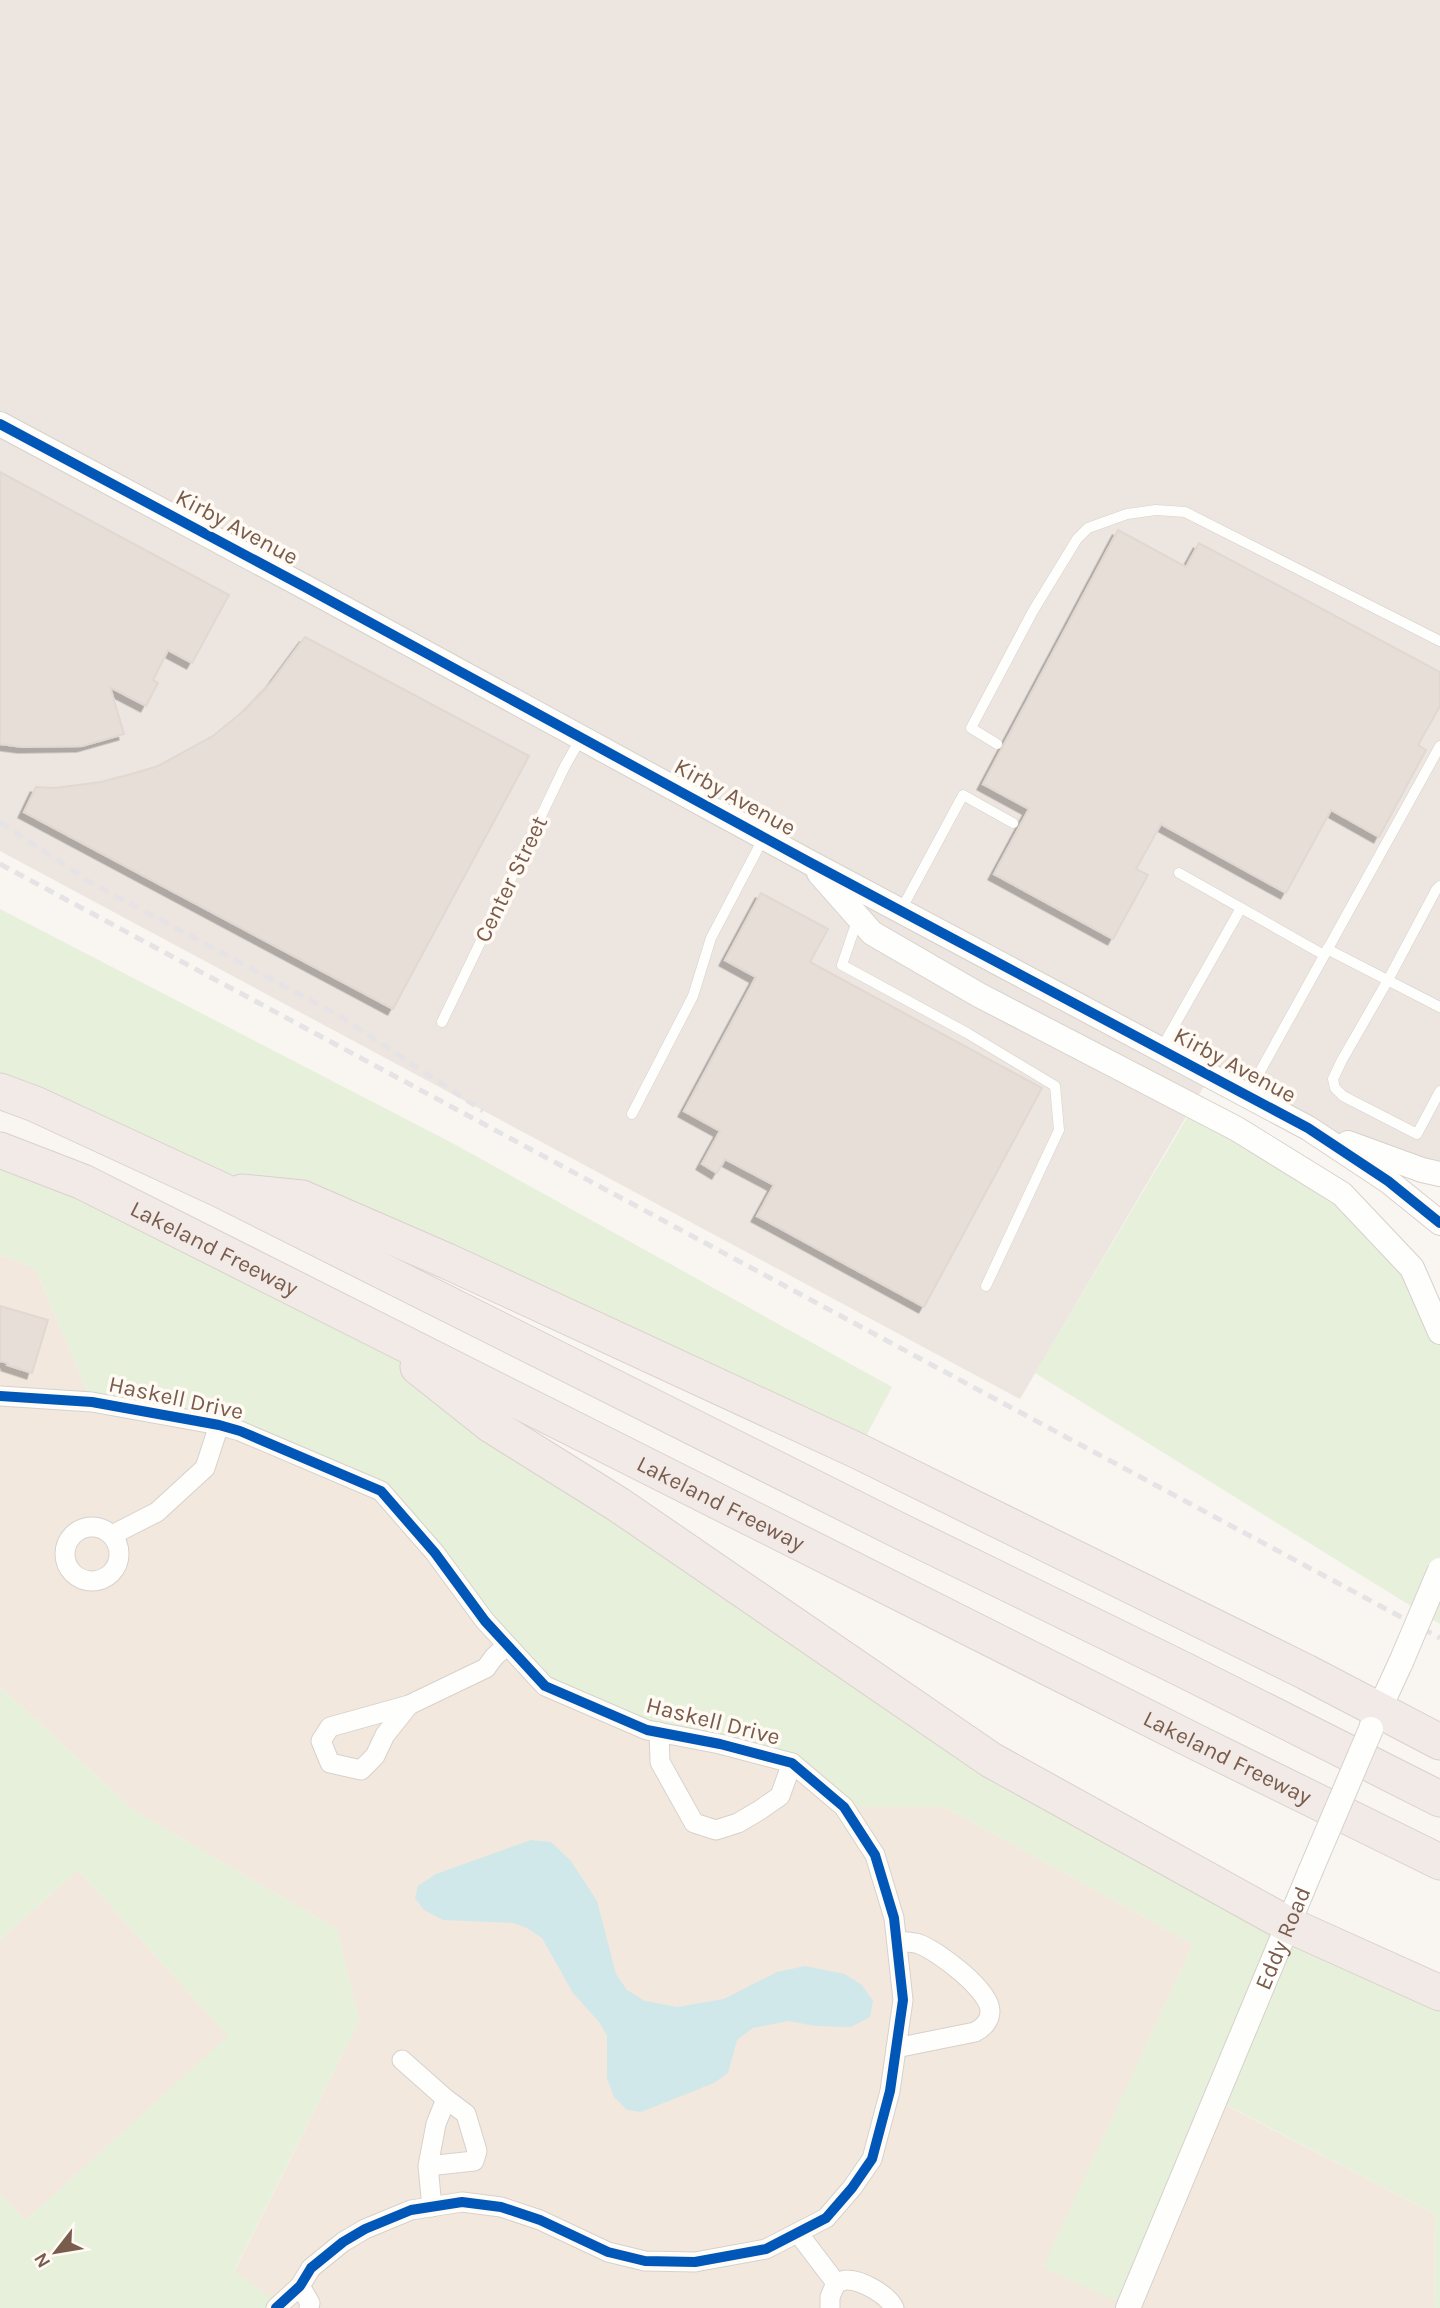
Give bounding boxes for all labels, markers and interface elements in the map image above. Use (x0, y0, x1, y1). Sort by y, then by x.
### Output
street label: Kirby Avenue (171, 483, 303, 571)
street label: Kirby Avenue (670, 753, 800, 841)
street label: Center Street (469, 811, 553, 947)
street label: Kirby Avenue (1169, 1021, 1301, 1109)
street label: Lakeland Freeway (126, 1195, 303, 1302)
street label: Haskell Drive (106, 1371, 246, 1425)
street label: Lakeland Freeway (632, 1449, 810, 1557)
street label: Haskell Drive (643, 1691, 783, 1751)
street label: Lakeland Freeway (1139, 1704, 1316, 1810)
street label: Eddy Road (1249, 1882, 1316, 1994)
north arrow (21, 2217, 91, 2287)
text: N (29, 2249, 55, 2272)

